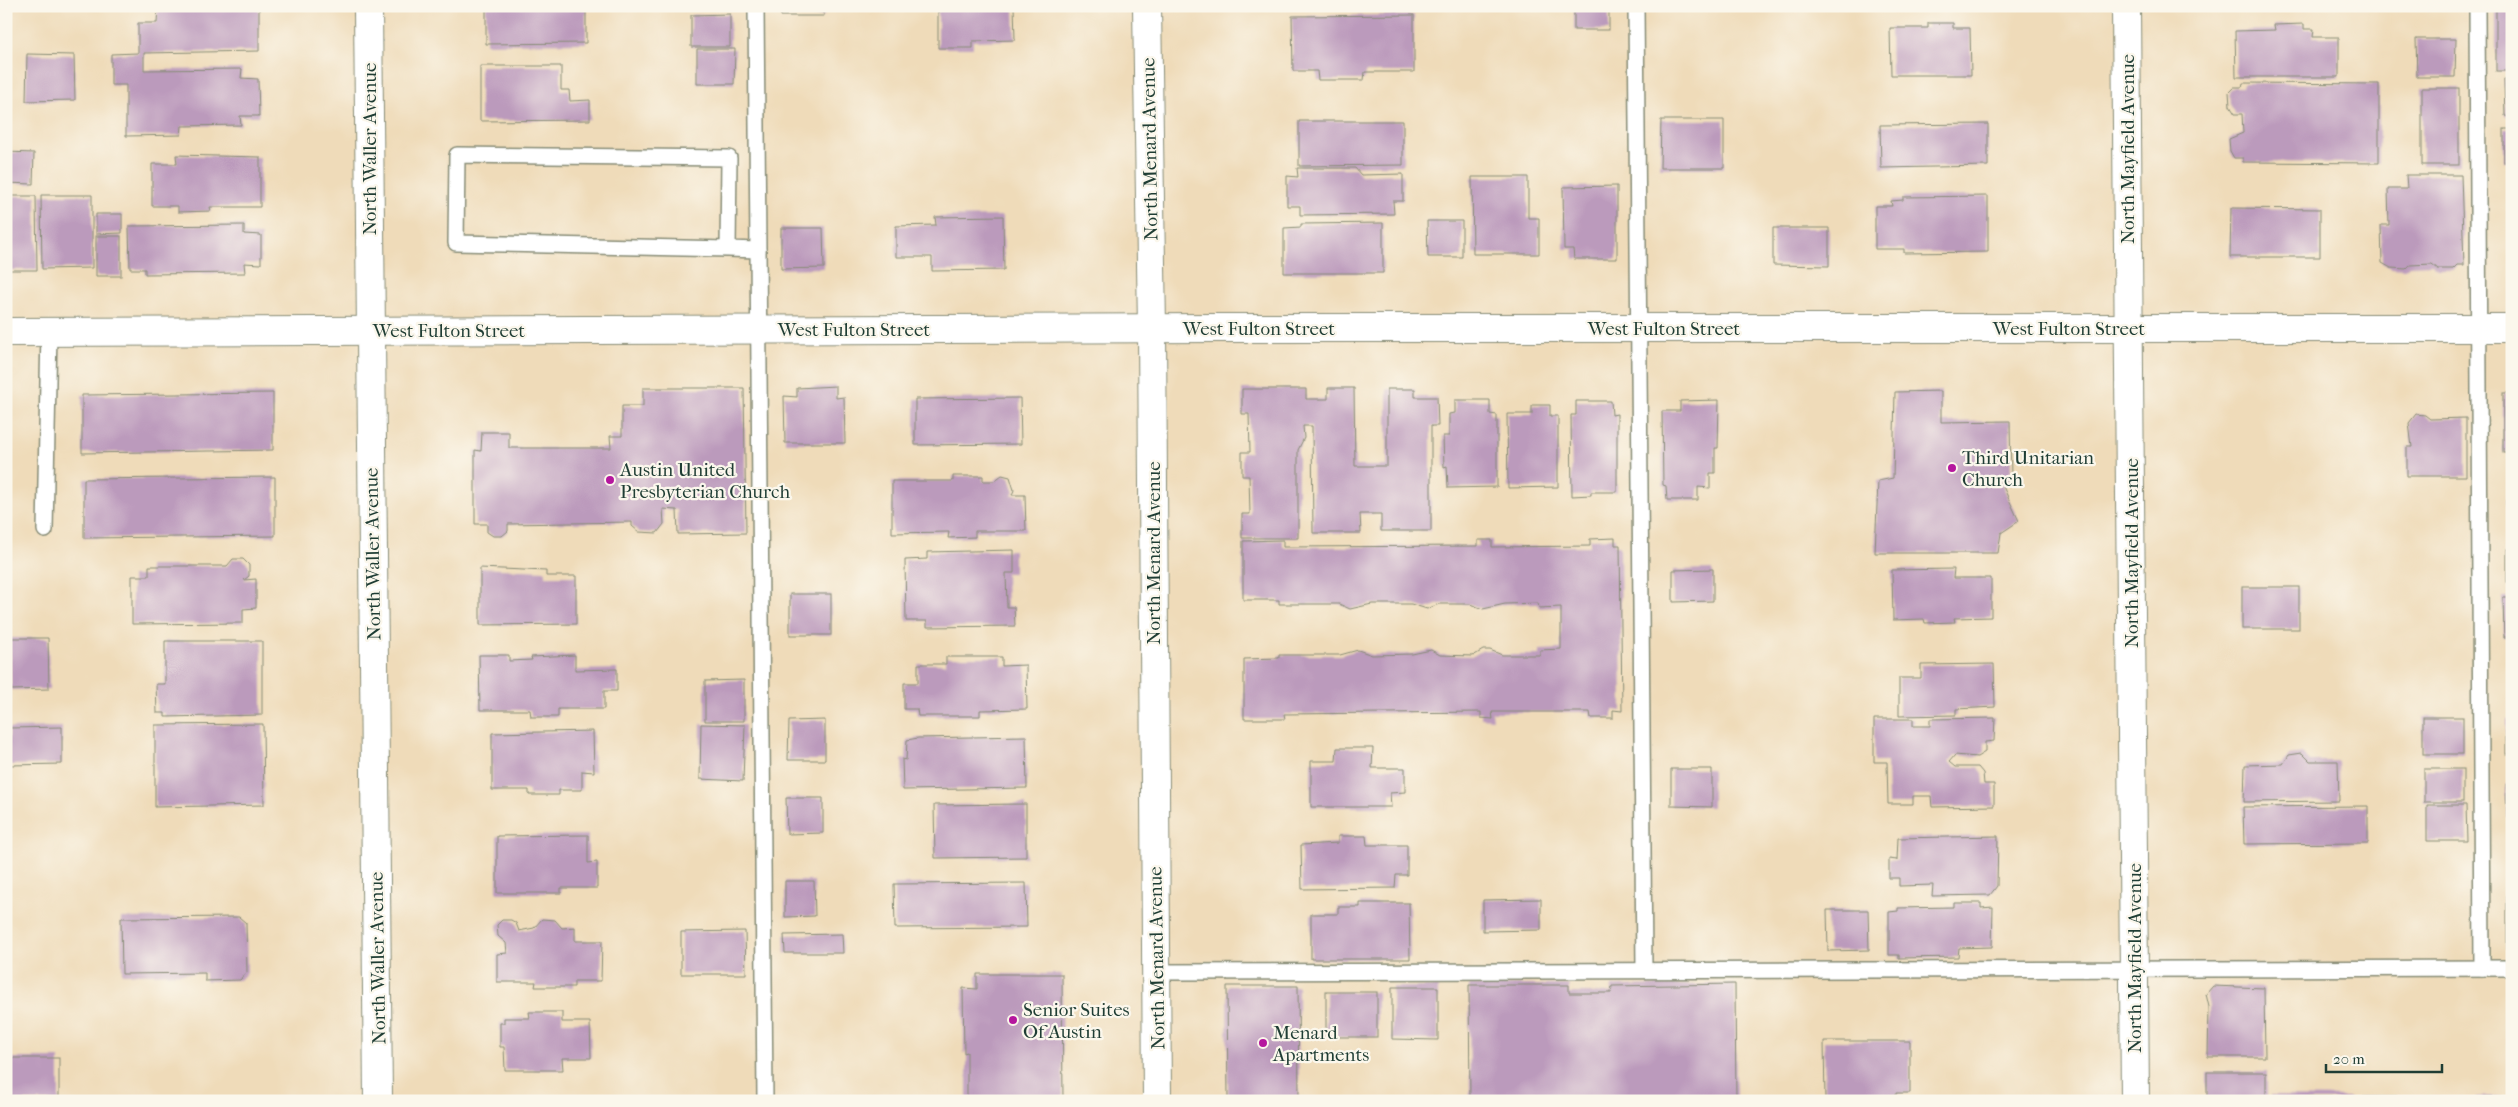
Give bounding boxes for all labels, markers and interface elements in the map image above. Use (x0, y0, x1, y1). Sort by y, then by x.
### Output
street label: North Mayfield Avenue (2117, 54, 2139, 244)
street label: North Menard Avenue (1137, 57, 1163, 241)
street label: North Waller Avenue (359, 63, 381, 235)
street label: West Fulton Street (1182, 318, 1335, 340)
street label: West Fulton Street (1587, 318, 1740, 340)
street label: West Fulton Street (1992, 318, 2145, 340)
street label: West Fulton Street (777, 319, 930, 341)
street label: West Fulton Street (372, 320, 525, 342)
place label: Third Unitarian Church (1962, 447, 2094, 491)
street label: North Mayfield Avenue (2121, 458, 2143, 648)
place label: Austin United Presbyterian Church (619, 459, 790, 503)
street label: North Menard Avenue (1143, 461, 1165, 645)
marker: Third Unitarian Church (1946, 462, 1958, 474)
street label: North Waller Avenue (360, 467, 386, 640)
marker: Austin United Presbyterian Church (604, 474, 616, 486)
street label: North Mayfield Avenue (2124, 863, 2146, 1053)
street label: North Menard Avenue (1144, 866, 1170, 1050)
street label: North Waller Avenue (365, 871, 391, 1044)
place label: Senior Suites Of Austin (1023, 999, 1130, 1043)
marker: Senior Suites Of Austin (1007, 1014, 1019, 1026)
place label: Menard Apartments (1272, 1022, 1369, 1066)
marker: Menard Apartments (1257, 1037, 1269, 1049)
scale bar (2326, 1042, 2442, 1074)
text: 20 m (2333, 1050, 2365, 1068)

